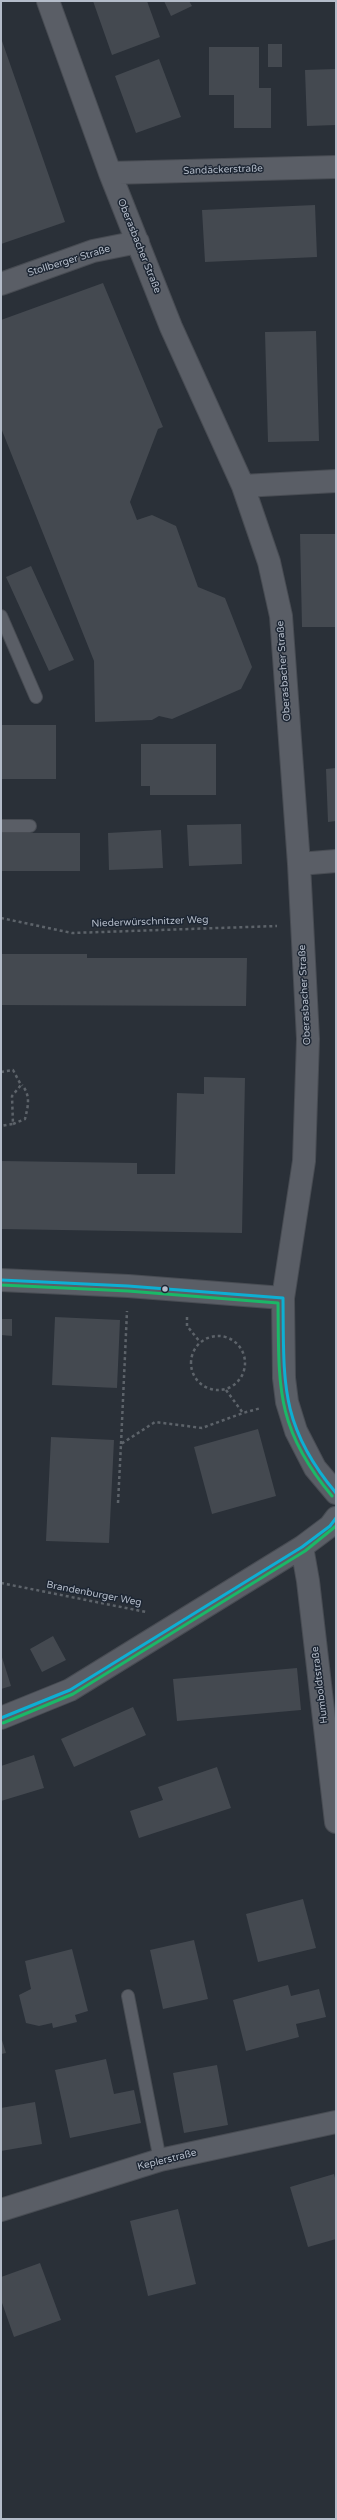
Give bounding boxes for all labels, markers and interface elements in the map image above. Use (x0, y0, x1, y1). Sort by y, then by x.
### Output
street label: Sandäckerstraße (183, 163, 263, 177)
street label: Oberasbacher Straße (115, 197, 163, 295)
street label: Stollberger Straße (26, 243, 112, 279)
street label: Oberasbacher Straße (275, 620, 293, 722)
street label: Niederwürschnitzer Weg (91, 914, 209, 930)
street label: Oberasbacher Straße (296, 944, 314, 1046)
unlabelled marker (160, 1284, 170, 1294)
street label: Brandenburger Weg (45, 1579, 143, 1609)
street label: Humboldtstraße (309, 1646, 331, 1724)
street label: Keplerstraße (136, 2147, 198, 2173)

